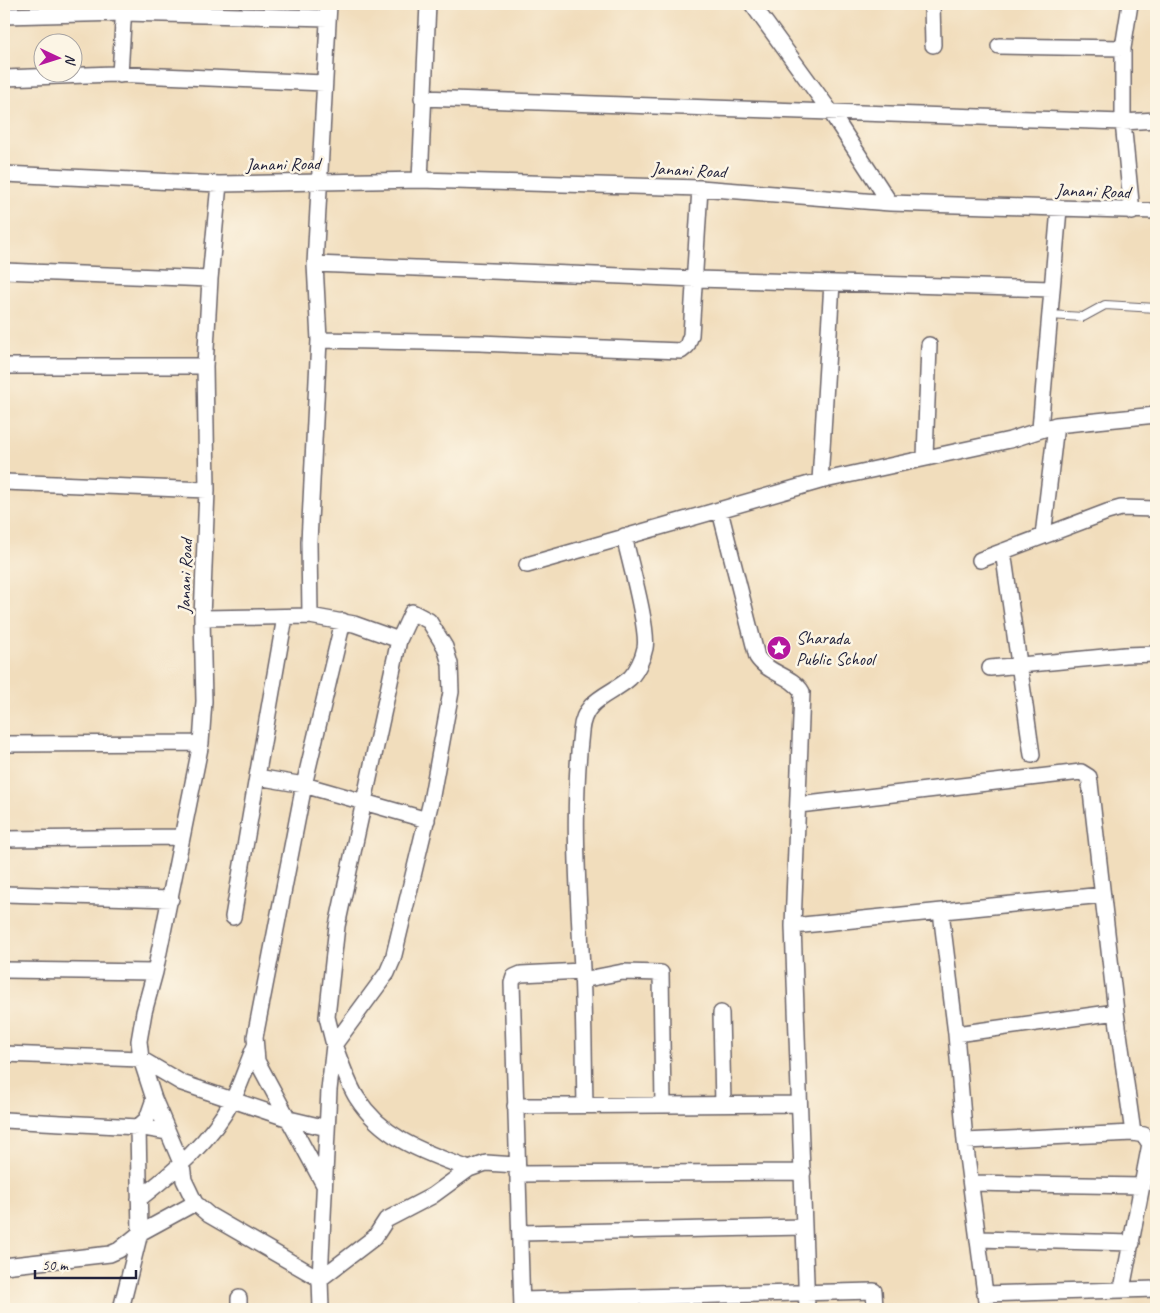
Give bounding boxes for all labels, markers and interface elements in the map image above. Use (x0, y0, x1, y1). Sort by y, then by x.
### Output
north arrow (32, 32, 82, 82)
text: N (62, 54, 79, 66)
street label: Janani Road (245, 152, 323, 176)
street label: Janani Road (650, 157, 730, 183)
street label: Janani Road (1054, 179, 1134, 203)
street label: Janani Road (173, 535, 197, 615)
place label: Sharada Public School (796, 627, 877, 670)
place icon: Sharada Public School (766, 635, 792, 661)
scale bar (35, 1248, 136, 1280)
text: 50 m (42, 1256, 69, 1275)

